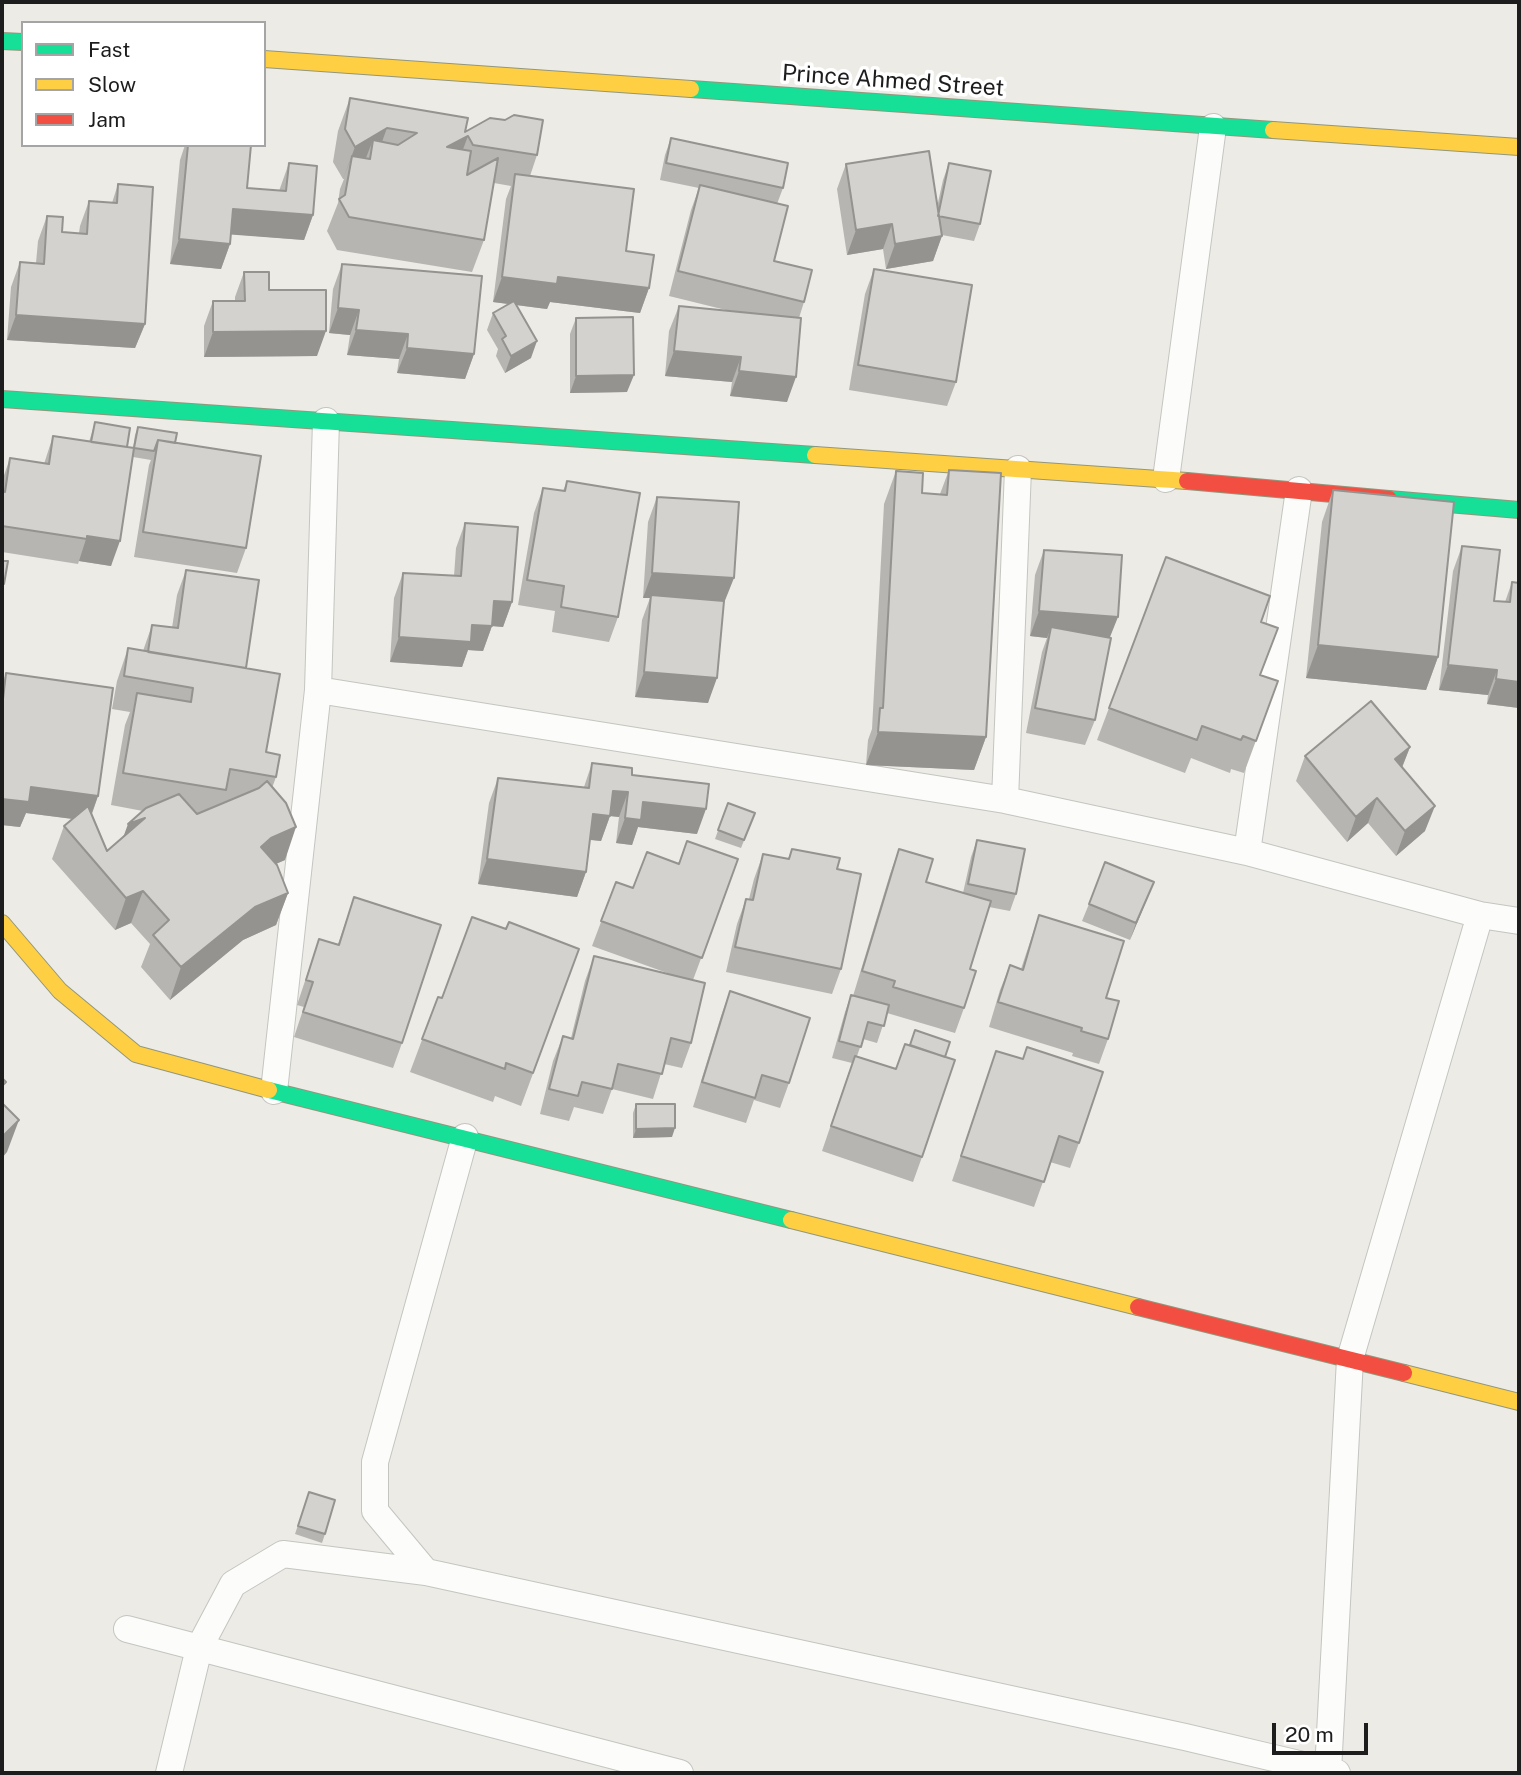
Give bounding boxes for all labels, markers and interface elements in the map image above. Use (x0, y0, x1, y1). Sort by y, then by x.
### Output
legend (21, 21, 266, 147)
text: Fast (88, 37, 130, 62)
street label: Prince Ahmed Street (781, 59, 1005, 103)
text: Slow (88, 72, 136, 97)
text: Jam (88, 107, 126, 132)
scale bar (1276, 1708, 1372, 1752)
text: 20 m (1285, 1722, 1334, 1747)

